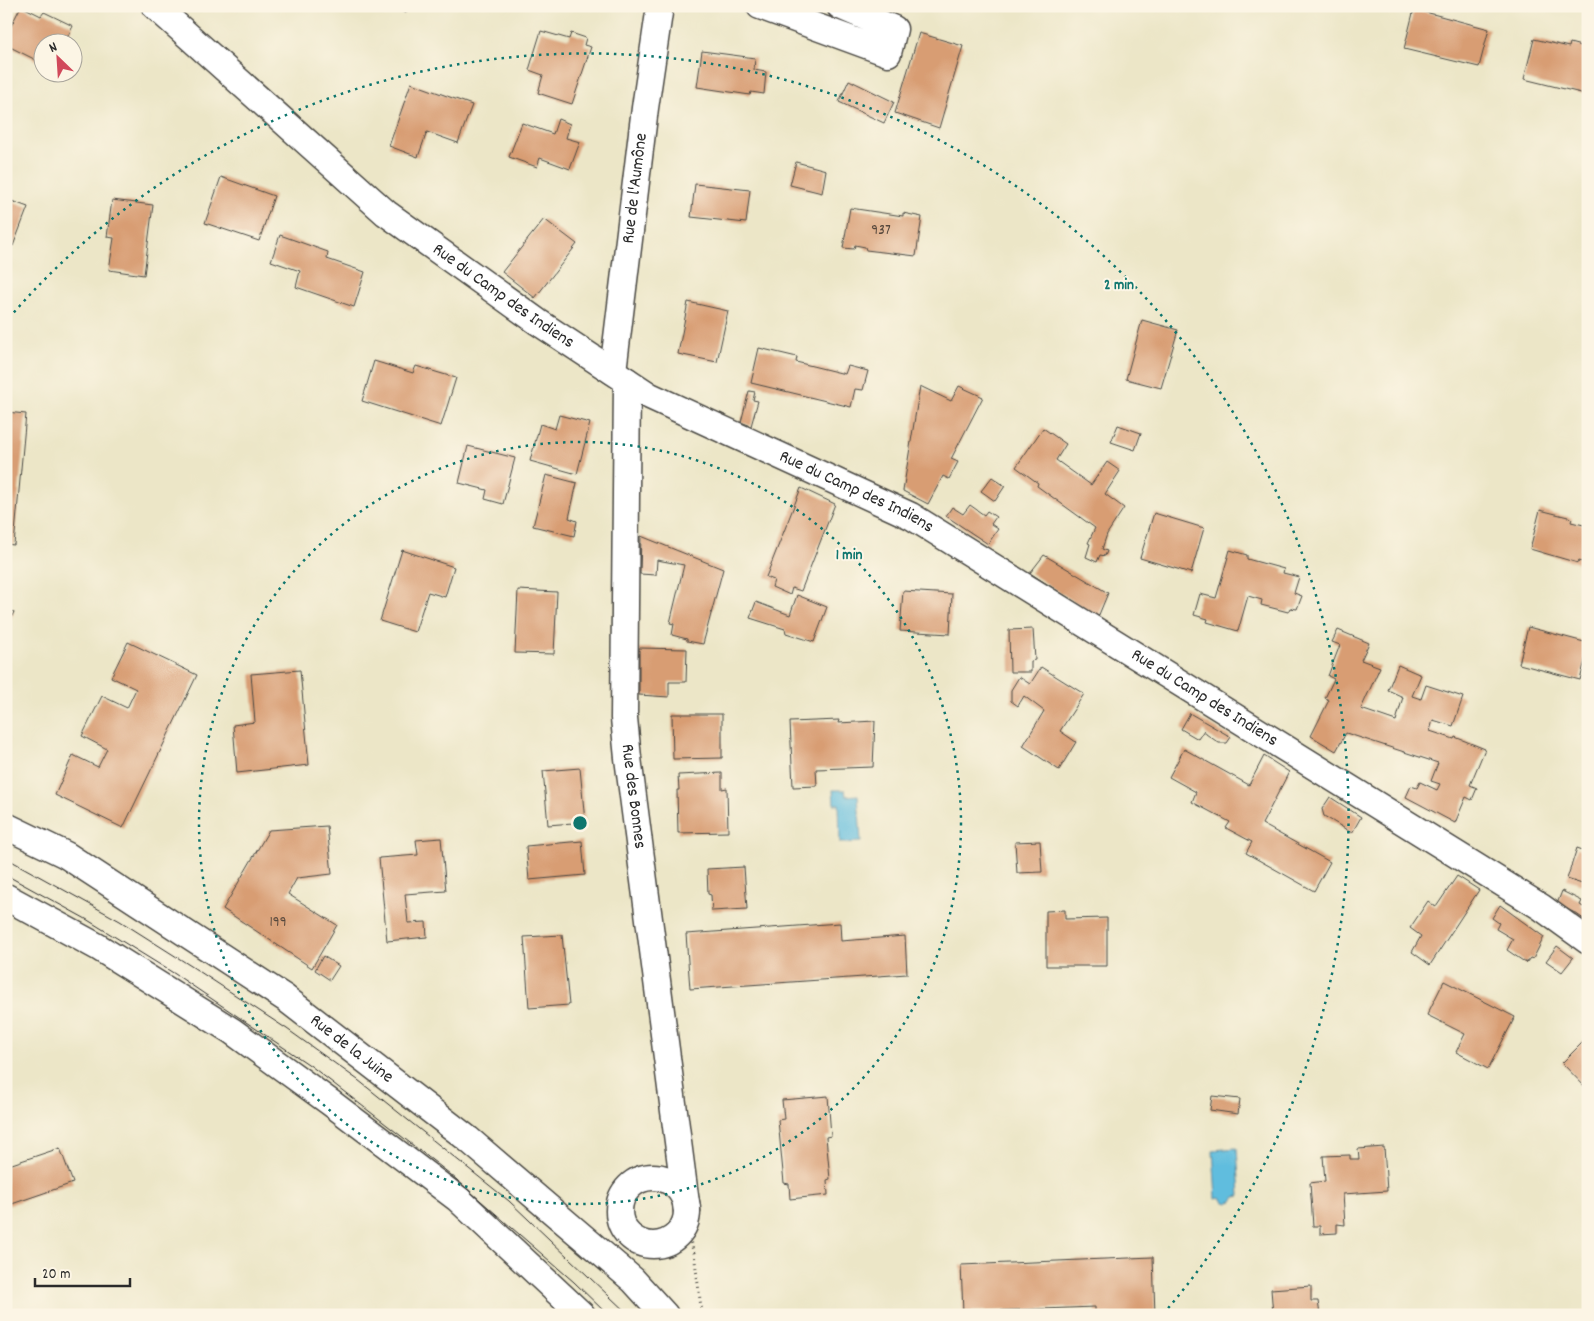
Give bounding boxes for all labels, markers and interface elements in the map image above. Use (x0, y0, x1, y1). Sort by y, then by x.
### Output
north arrow (32, 32, 82, 82)
text: N (46, 37, 61, 59)
street label: Rue de l'Aumône (616, 132, 654, 245)
house number: 937 (871, 220, 891, 242)
street label: Rue du Camp des Indiens (427, 238, 579, 355)
text: 2 min (1104, 275, 1134, 297)
street label: Rue du Camp des Indiens (775, 444, 939, 540)
text: 1 min (836, 545, 862, 567)
street label: Rue du Camp des Indiens (1126, 643, 1283, 753)
street label: Rue des Bonnes (614, 743, 652, 850)
centre of rings (571, 814, 589, 832)
house number: 199 (269, 912, 287, 934)
street label: Rue de la Juine (304, 1009, 399, 1090)
scale bar (35, 1256, 130, 1288)
text: 20 m (42, 1264, 70, 1286)

